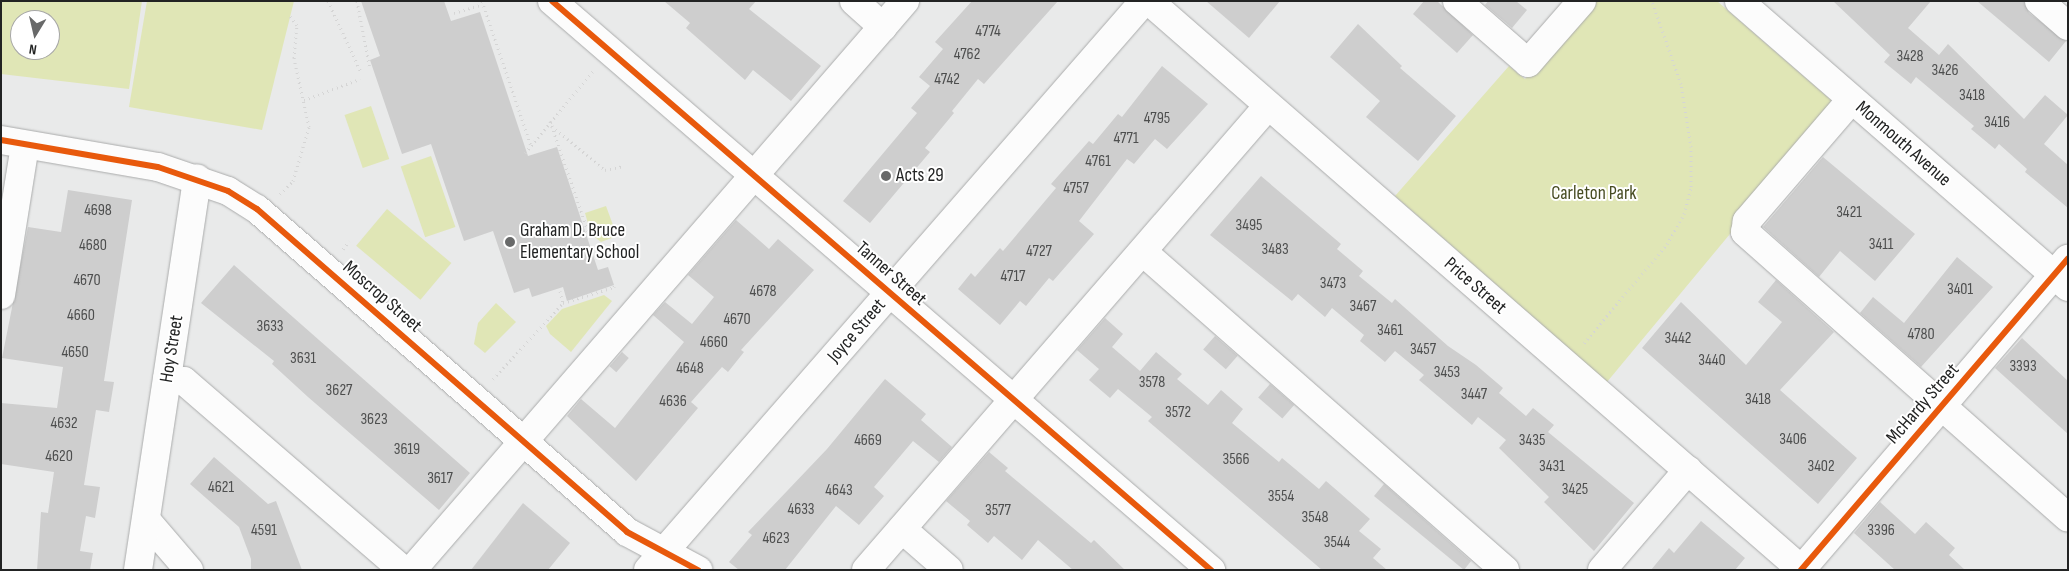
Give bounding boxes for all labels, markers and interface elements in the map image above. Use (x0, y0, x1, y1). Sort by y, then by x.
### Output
north arrow (10, 10, 60, 60)
house number: 4774 (975, 22, 1001, 42)
text: N (28, 40, 38, 58)
house number: 4762 (954, 45, 980, 65)
house number: 3428 (1896, 47, 1924, 67)
house number: 3426 (1931, 61, 1959, 81)
house number: 4742 (934, 70, 960, 90)
house number: 3418 (1959, 86, 1985, 106)
street label: Monmouth Avenue (1851, 96, 1955, 192)
house number: 4795 (1144, 109, 1170, 129)
house number: 3416 (1984, 113, 2010, 133)
house number: 4771 (1113, 129, 1139, 149)
house number: 4761 (1085, 152, 1111, 172)
place label: Acts 29 (896, 165, 944, 187)
marker: Acts 29 (880, 170, 892, 182)
house number: 4757 (1063, 179, 1089, 199)
park label: Carleton Park (1551, 183, 1637, 205)
house number: 4698 (84, 201, 112, 221)
house number: 3421 (1836, 203, 1862, 223)
house number: 3495 (1236, 216, 1262, 236)
place label: Graham D. Bruce Elementary School (520, 220, 639, 264)
house number: 3411 (1869, 235, 1893, 255)
house number: 4680 (79, 236, 107, 256)
marker: Graham D. Bruce Elementary School (504, 236, 516, 248)
street label: Tanner Street (851, 237, 931, 311)
house number: 3483 (1261, 240, 1289, 260)
house number: 4727 (1026, 242, 1052, 262)
street label: Price Street (1439, 253, 1511, 319)
street label: Moscrop Street (338, 256, 426, 338)
house number: 4717 (1000, 267, 1026, 287)
house number: 4670 (73, 271, 101, 291)
house number: 3473 (1320, 274, 1346, 294)
house number: 3401 (1947, 280, 1973, 300)
house number: 4678 (749, 282, 777, 302)
street label: Joyce Street (823, 294, 891, 368)
house number: 3467 (1350, 297, 1376, 317)
house number: 4660 (67, 306, 95, 326)
house number: 4670 (723, 310, 751, 330)
street label: Hoy Street (155, 314, 189, 384)
house number: 3633 (256, 317, 284, 337)
house number: 3461 (1377, 321, 1403, 341)
house number: 4780 (1907, 325, 1935, 345)
house number: 3442 (1665, 329, 1691, 349)
house number: 4660 (700, 333, 728, 353)
house number: 3457 (1410, 340, 1436, 360)
house number: 4650 (61, 343, 89, 363)
house number: 3631 (290, 349, 316, 369)
house number: 3440 (1698, 351, 1726, 371)
house number: 3393 (2009, 357, 2037, 377)
house number: 4648 (676, 359, 704, 379)
street label: McHardy Street (1882, 359, 1964, 449)
house number: 3453 (1434, 363, 1460, 383)
house number: 3578 (1139, 373, 1165, 393)
house number: 3627 (326, 381, 352, 401)
house number: 3447 (1461, 385, 1487, 405)
house number: 3418 (1745, 390, 1771, 410)
house number: 4636 (659, 392, 687, 412)
house number: 3572 (1165, 403, 1191, 423)
house number: 3623 (360, 410, 388, 430)
house number: 4632 (50, 414, 78, 434)
house number: 3406 (1779, 430, 1807, 450)
house number: 4669 (854, 431, 882, 451)
house number: 3435 (1519, 431, 1545, 451)
house number: 3619 (394, 440, 420, 460)
house number: 4620 (45, 447, 73, 467)
house number: 3566 (1222, 450, 1250, 470)
house number: 3431 (1539, 457, 1565, 477)
house number: 3402 (1807, 457, 1835, 477)
house number: 3617 (427, 469, 453, 489)
house number: 4621 (208, 478, 234, 498)
house number: 3425 (1562, 480, 1588, 500)
house number: 4643 (825, 481, 853, 501)
house number: 3554 (1268, 487, 1294, 507)
house number: 4633 (787, 500, 815, 520)
house number: 3577 (985, 501, 1011, 521)
house number: 3548 (1302, 508, 1328, 528)
house number: 4591 (251, 521, 277, 541)
house number: 3396 (1867, 521, 1895, 541)
house number: 4623 (762, 529, 790, 549)
house number: 3544 (1324, 533, 1350, 553)

